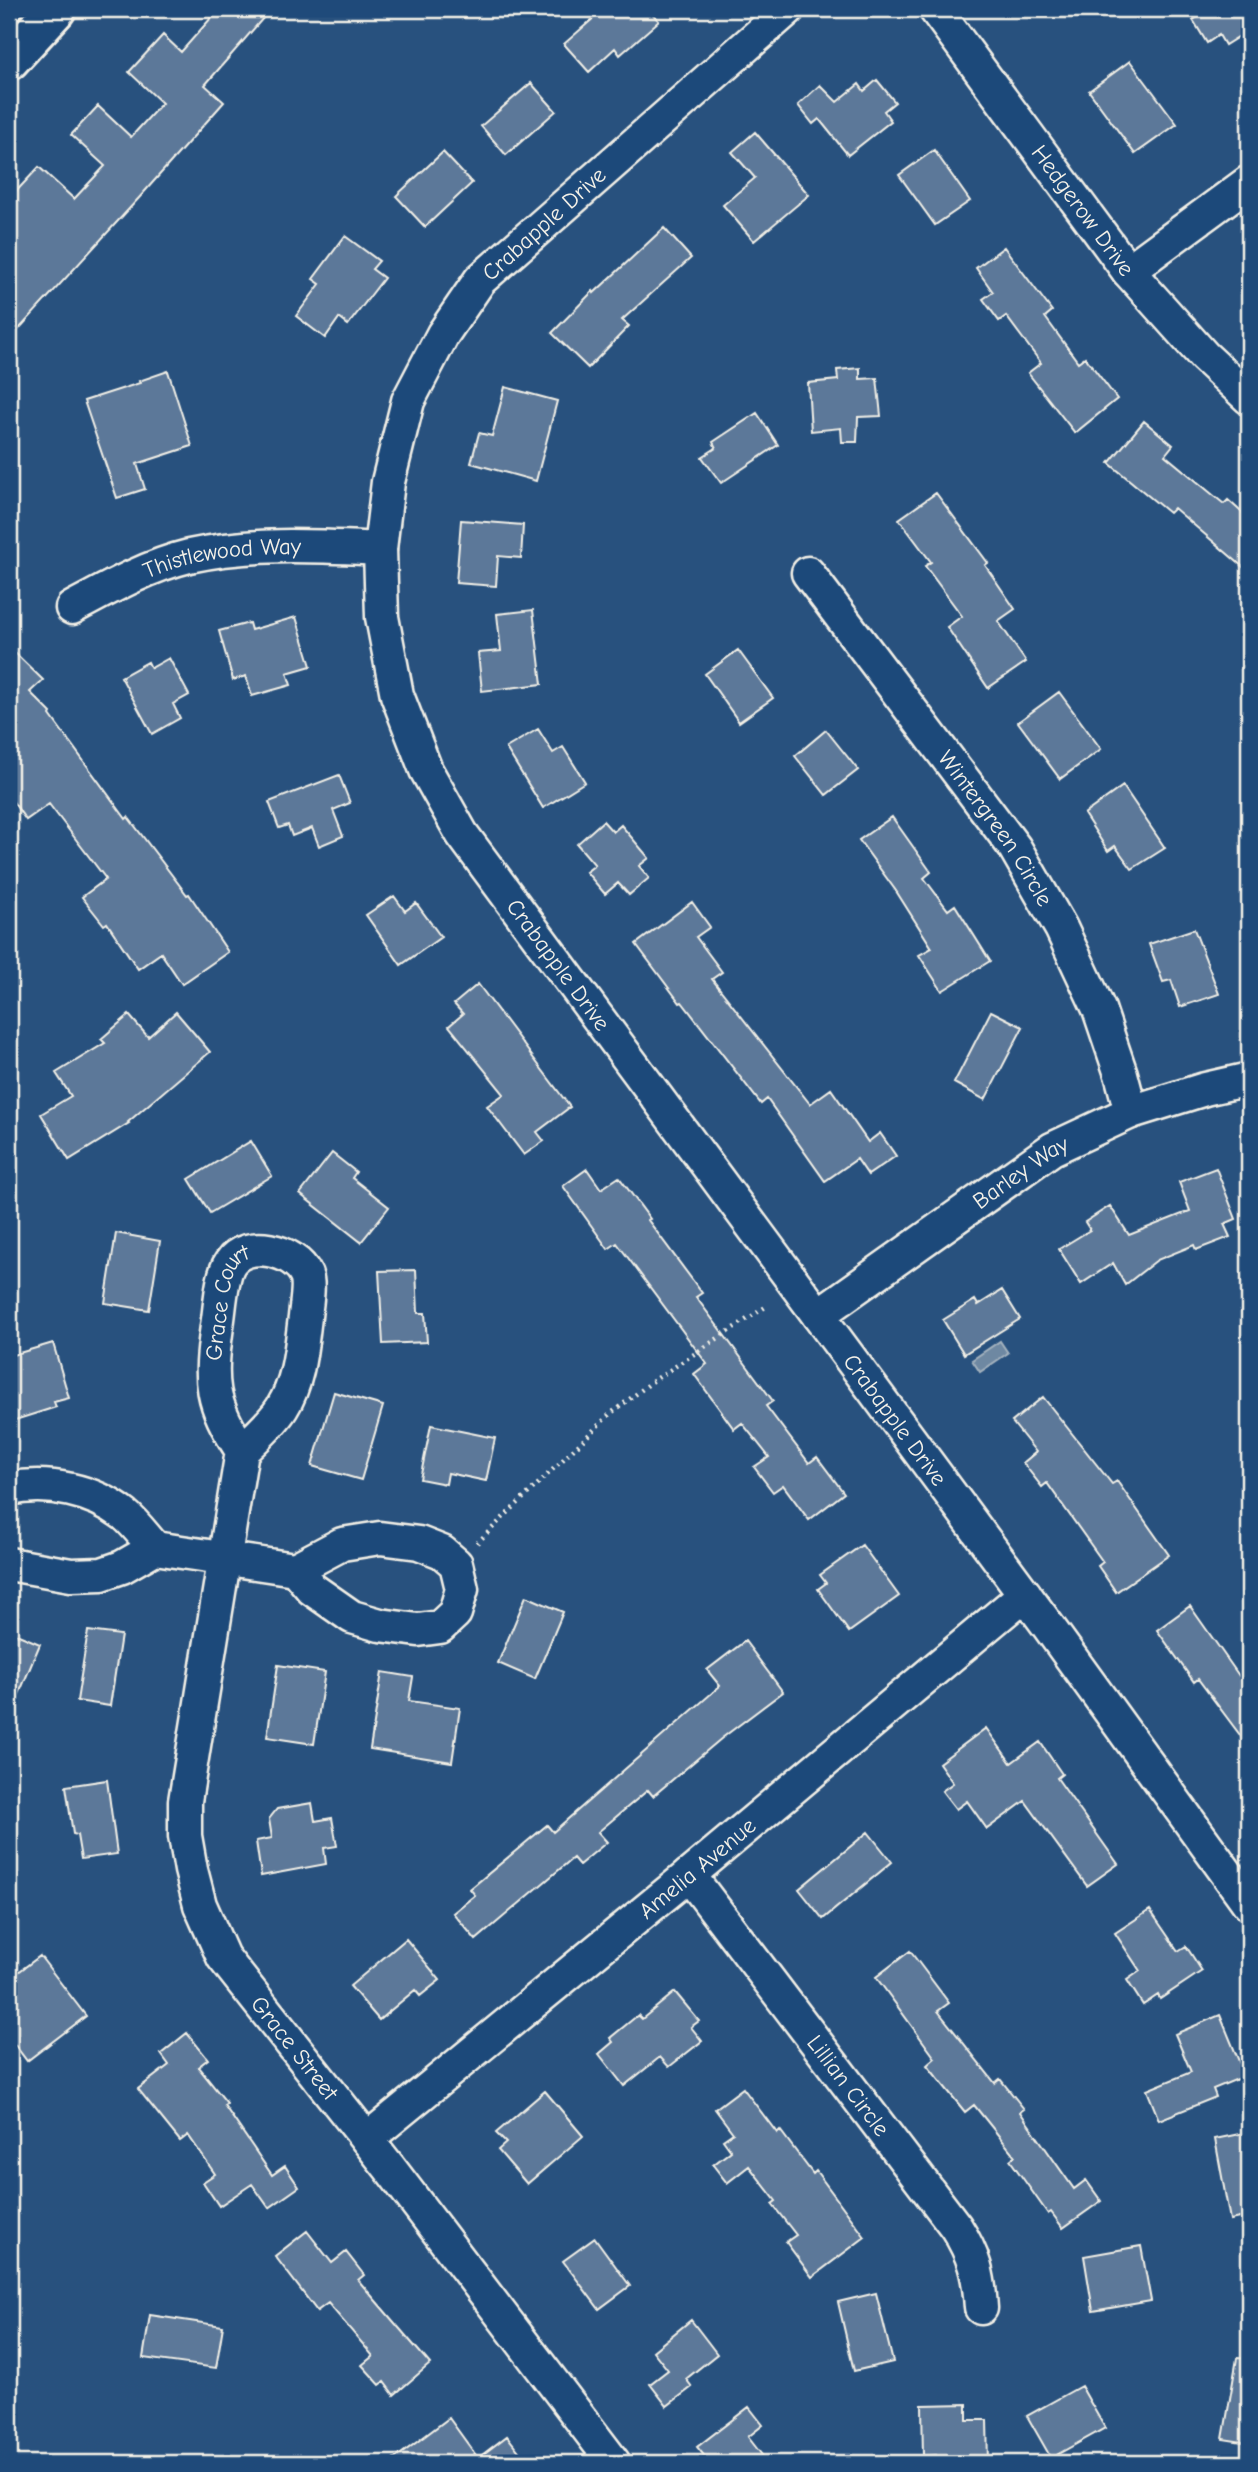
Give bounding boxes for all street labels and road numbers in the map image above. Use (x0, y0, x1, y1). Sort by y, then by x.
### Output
street label: Hedgerow Drive (1026, 140, 1140, 281)
street label: Crabapple Drive (477, 161, 611, 287)
street label: Thistlewood Way (139, 533, 302, 584)
street label: Wintergreen Circle (933, 745, 1059, 911)
street label: Crabapple Drive (501, 893, 616, 1036)
street label: Barley Way (967, 1130, 1073, 1214)
street label: Grace Court (200, 1237, 254, 1362)
street label: Crabapple Drive (838, 1348, 953, 1491)
street label: Amelia Avenue (633, 1812, 761, 1924)
street label: Grace Street (246, 1990, 345, 2106)
street label: Lillian Circle (802, 2029, 896, 2141)

